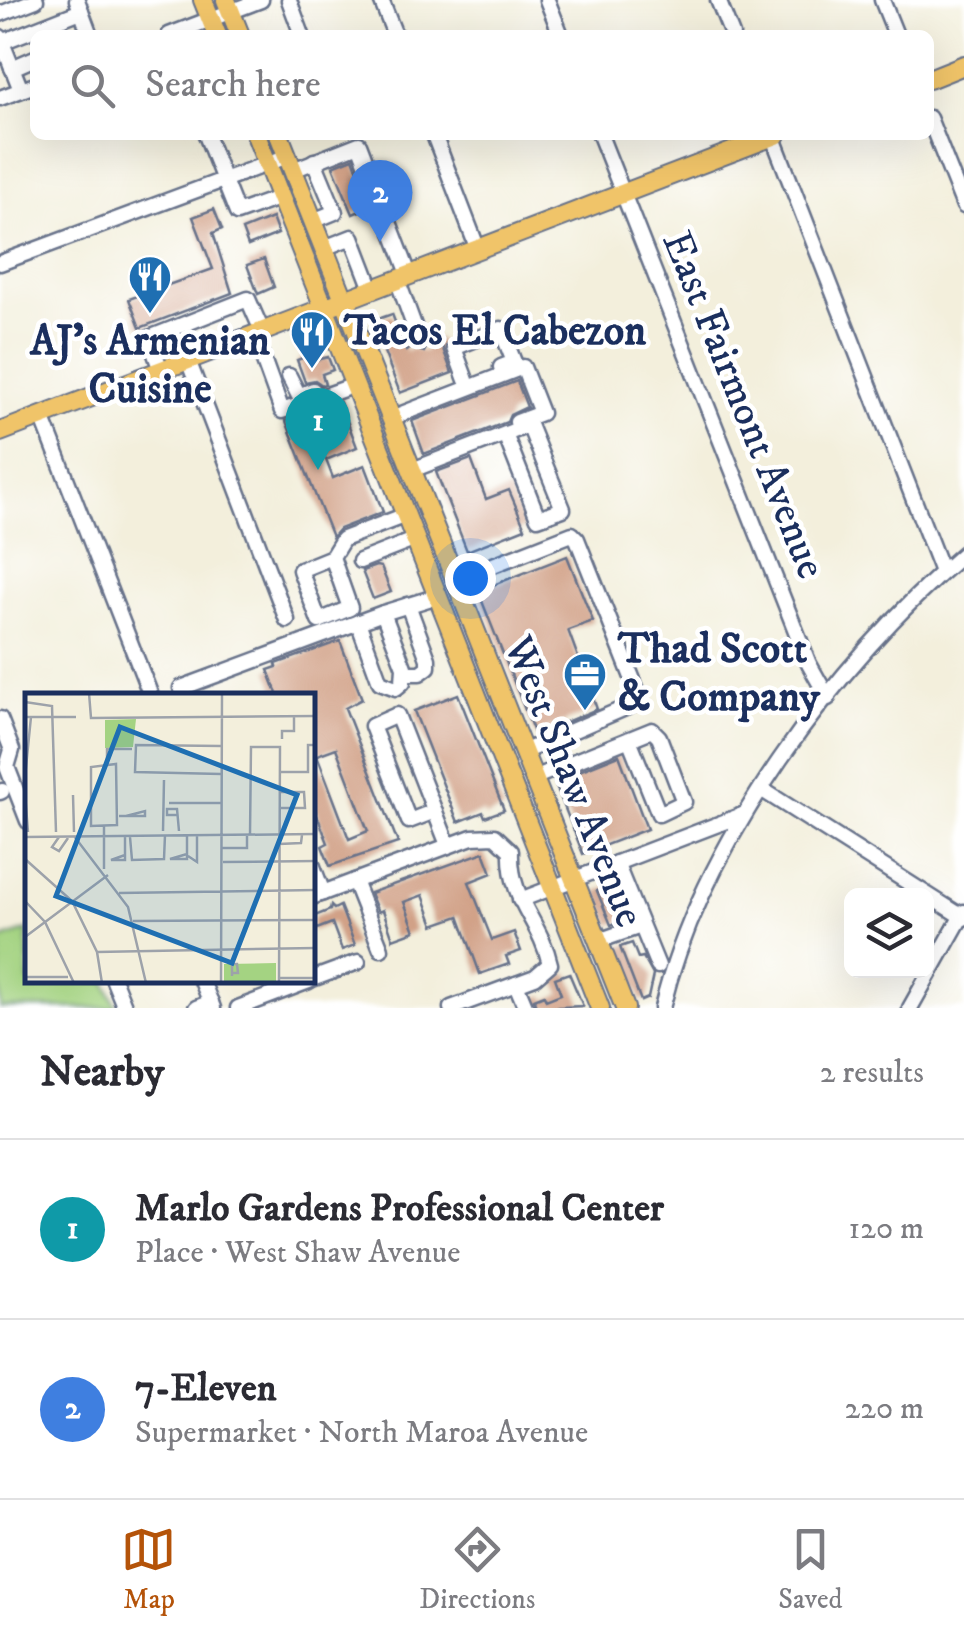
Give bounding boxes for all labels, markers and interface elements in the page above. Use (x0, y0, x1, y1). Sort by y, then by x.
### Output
search box (30, 30, 934, 140)
icon: search (65, 58, 120, 113)
text: Search here (145, 61, 321, 109)
pin: 2 (348, 160, 412, 242)
street label: East Fairmont Avenue (650, 224, 836, 586)
restaurant icon: AJ's Armenian Cuisine (127, 254, 173, 315)
place label: Tacos El Cabezon (343, 306, 646, 358)
restaurant icon: Tacos El Cabezon (289, 309, 335, 370)
place label: AJ's Armenian Cuisine (29, 316, 270, 416)
pin: 1 (286, 388, 350, 470)
your location (445, 553, 496, 604)
place label: Thad Scott & Company (617, 624, 821, 724)
street label: West Shaw Avenue (491, 628, 655, 935)
office icon: Thad Scott & Company (562, 651, 608, 712)
inset map (25, 693, 315, 983)
map controls (844, 888, 934, 978)
button: layers (844, 888, 934, 978)
text: Nearby (40, 1047, 164, 1099)
text: 2 results (820, 1053, 924, 1093)
text: Marlo Gardens Professional Center (135, 1185, 664, 1233)
text: 1 (67, 1209, 78, 1249)
text: 120 m (848, 1209, 924, 1249)
text: Place · West Shaw Avenue (135, 1233, 461, 1273)
text: 7-Eleven (135, 1365, 277, 1413)
text: 2 (65, 1389, 80, 1429)
text: 220 m (844, 1389, 924, 1429)
text: Supermarket · North Maroa Avenue (135, 1413, 588, 1453)
tab: Map (121, 1522, 176, 1617)
tab: Directions (419, 1522, 535, 1617)
tab: Saved (778, 1522, 843, 1617)

